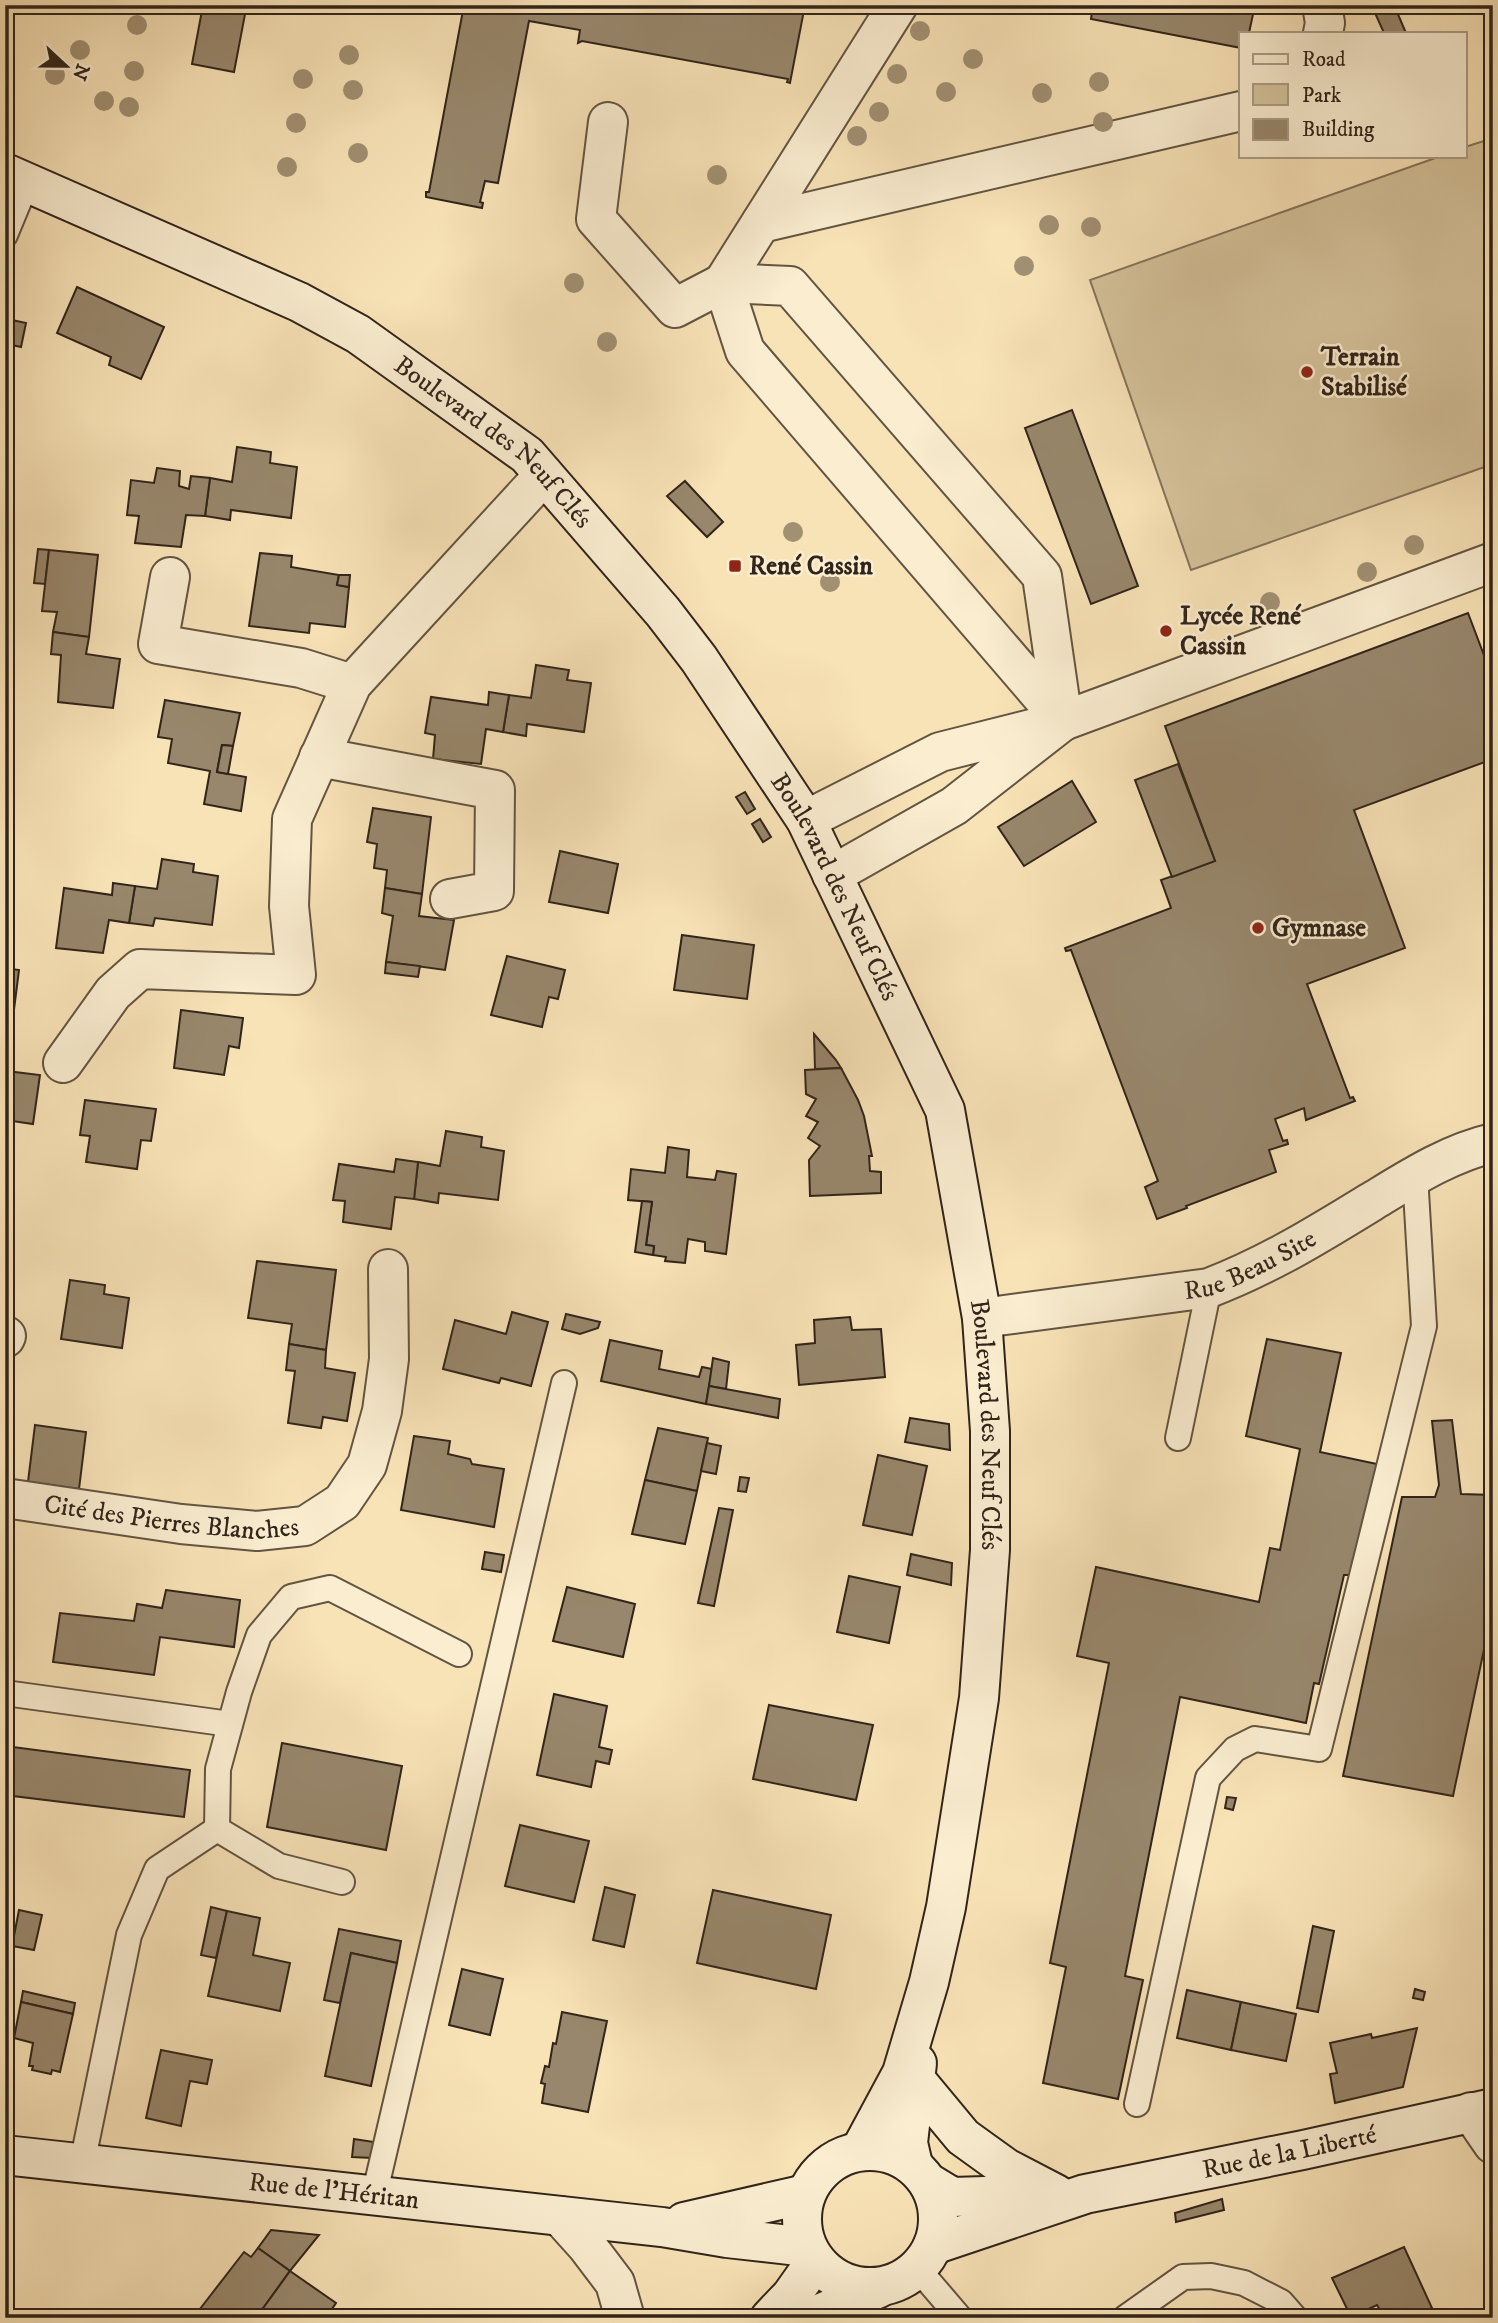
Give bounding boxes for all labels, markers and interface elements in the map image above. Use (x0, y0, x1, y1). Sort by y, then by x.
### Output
north arrow (32, 32, 102, 102)
legend (1239, 32, 1466, 158)
text: Road (1302, 47, 1346, 73)
text: N (67, 60, 94, 84)
text: Park (1302, 83, 1342, 109)
text: Building (1302, 117, 1375, 143)
place label: Terrain Stabilisé (1320, 341, 1408, 404)
street label: Boulevard des Neuf Clés (388, 349, 599, 535)
marker: Terrain Stabilisé (1299, 364, 1315, 380)
place label: René Cassin (749, 550, 873, 583)
marker: René Cassin (727, 558, 743, 574)
place label: Lycée René Cassin (1180, 600, 1302, 663)
marker: Lycée René Cassin (1158, 623, 1174, 639)
street label: Boulevard des Neuf Clés (763, 767, 907, 1006)
place label: Gymnase (1272, 912, 1366, 945)
marker: Gymnase (1250, 920, 1266, 936)
street label: Rue Beau Site (1182, 1222, 1322, 1308)
street label: Boulevard des Neuf Clés (962, 1297, 1007, 1550)
street label: Cité des Pierres Blanches (42, 1487, 300, 1548)
street label: Rue de la Liberté (1199, 2118, 1380, 2186)
street label: Rue de l'Héritan (247, 2165, 421, 2217)

